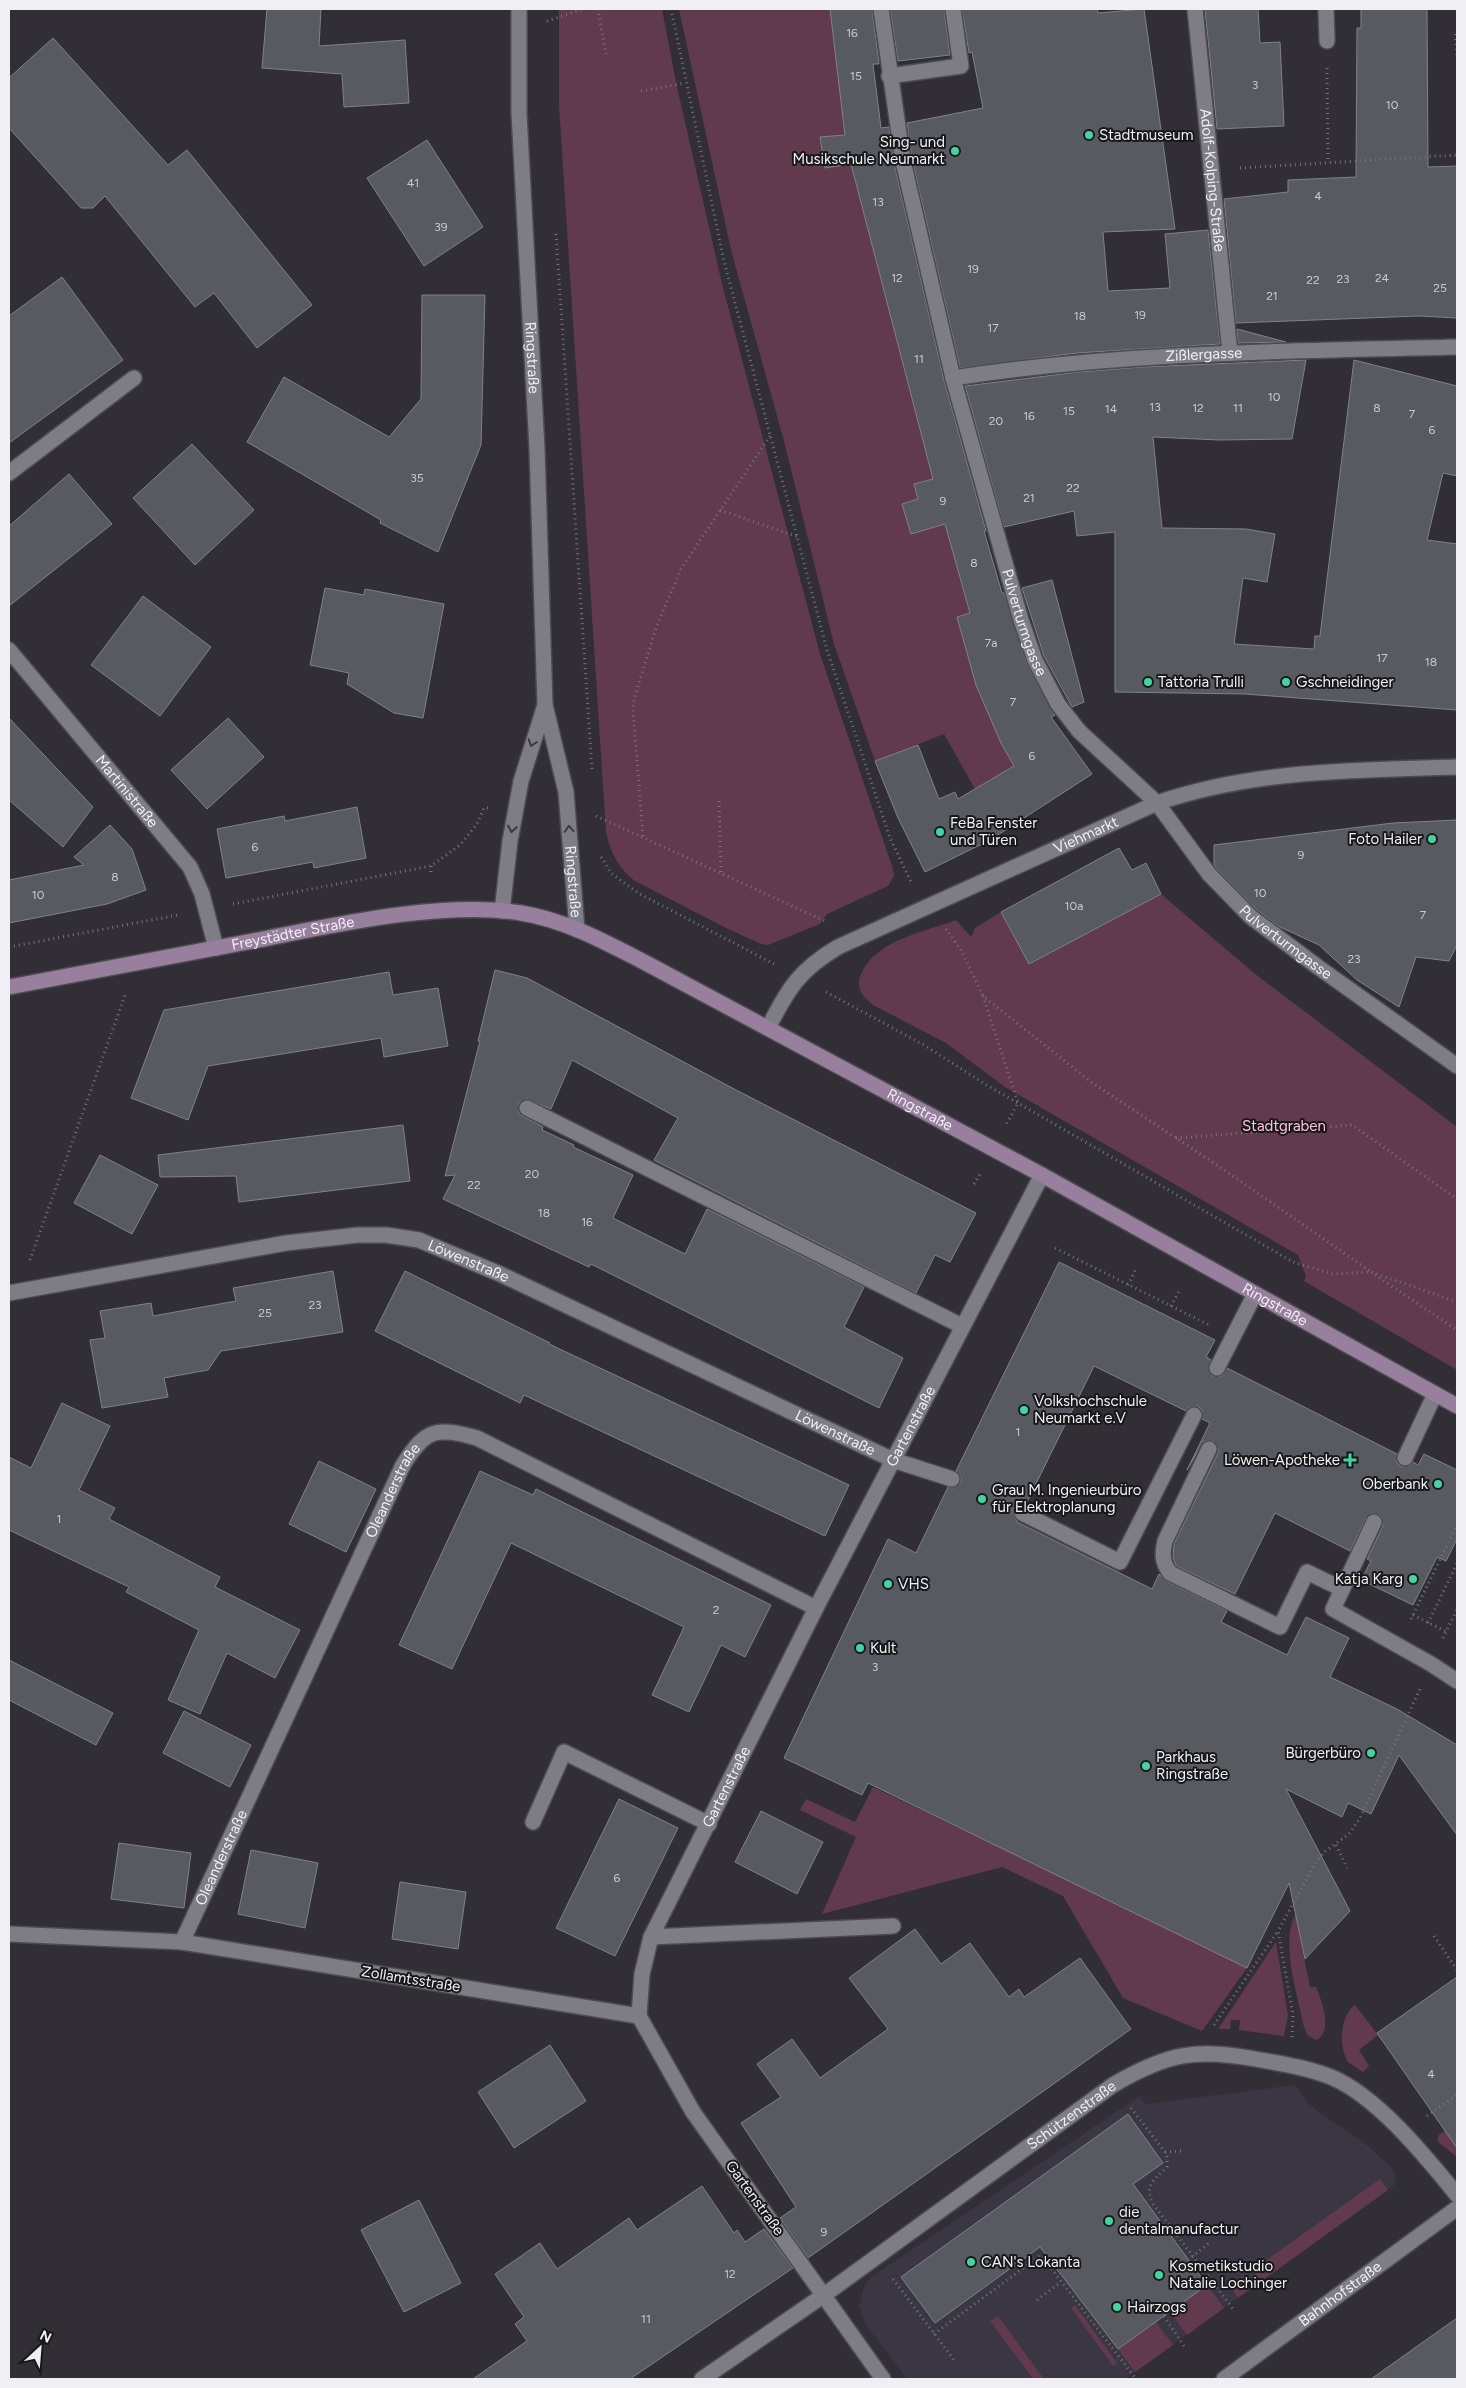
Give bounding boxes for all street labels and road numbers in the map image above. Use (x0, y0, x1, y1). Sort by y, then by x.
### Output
street label: Adolf-Kolping-Straße (1196, 108, 1229, 253)
street label: Ringstraße (521, 321, 543, 394)
street label: Zißlergasse (1165, 344, 1243, 365)
street label: Pulverturmgasse (998, 567, 1051, 679)
street label: Martinistraße (92, 752, 162, 831)
street label: Viehmarkt (1051, 813, 1121, 857)
street label: Ringstraße (561, 845, 585, 918)
street label: Pulverturmgasse (1235, 901, 1336, 983)
street label: Freystädter Straße (230, 913, 356, 954)
street label: Ringstraße (884, 1085, 956, 1135)
street label: Löwenstraße (425, 1236, 512, 1286)
street label: Ringstraße (1239, 1279, 1311, 1330)
street label: Gartenstraße (882, 1383, 939, 1470)
street label: Löwenstraße (792, 1406, 878, 1459)
street label: Oleanderstraße (361, 1440, 424, 1541)
street label: Gartenstraße (698, 1743, 754, 1830)
street label: Oleanderstraße (191, 1807, 251, 1908)
street label: Zollamtsstraße (360, 1962, 462, 1996)
street label: Schützenstraße (1023, 2077, 1120, 2154)
street label: Gartenstraße (722, 2157, 788, 2239)
street label: Bahnhofstraße (1295, 2257, 1385, 2330)

